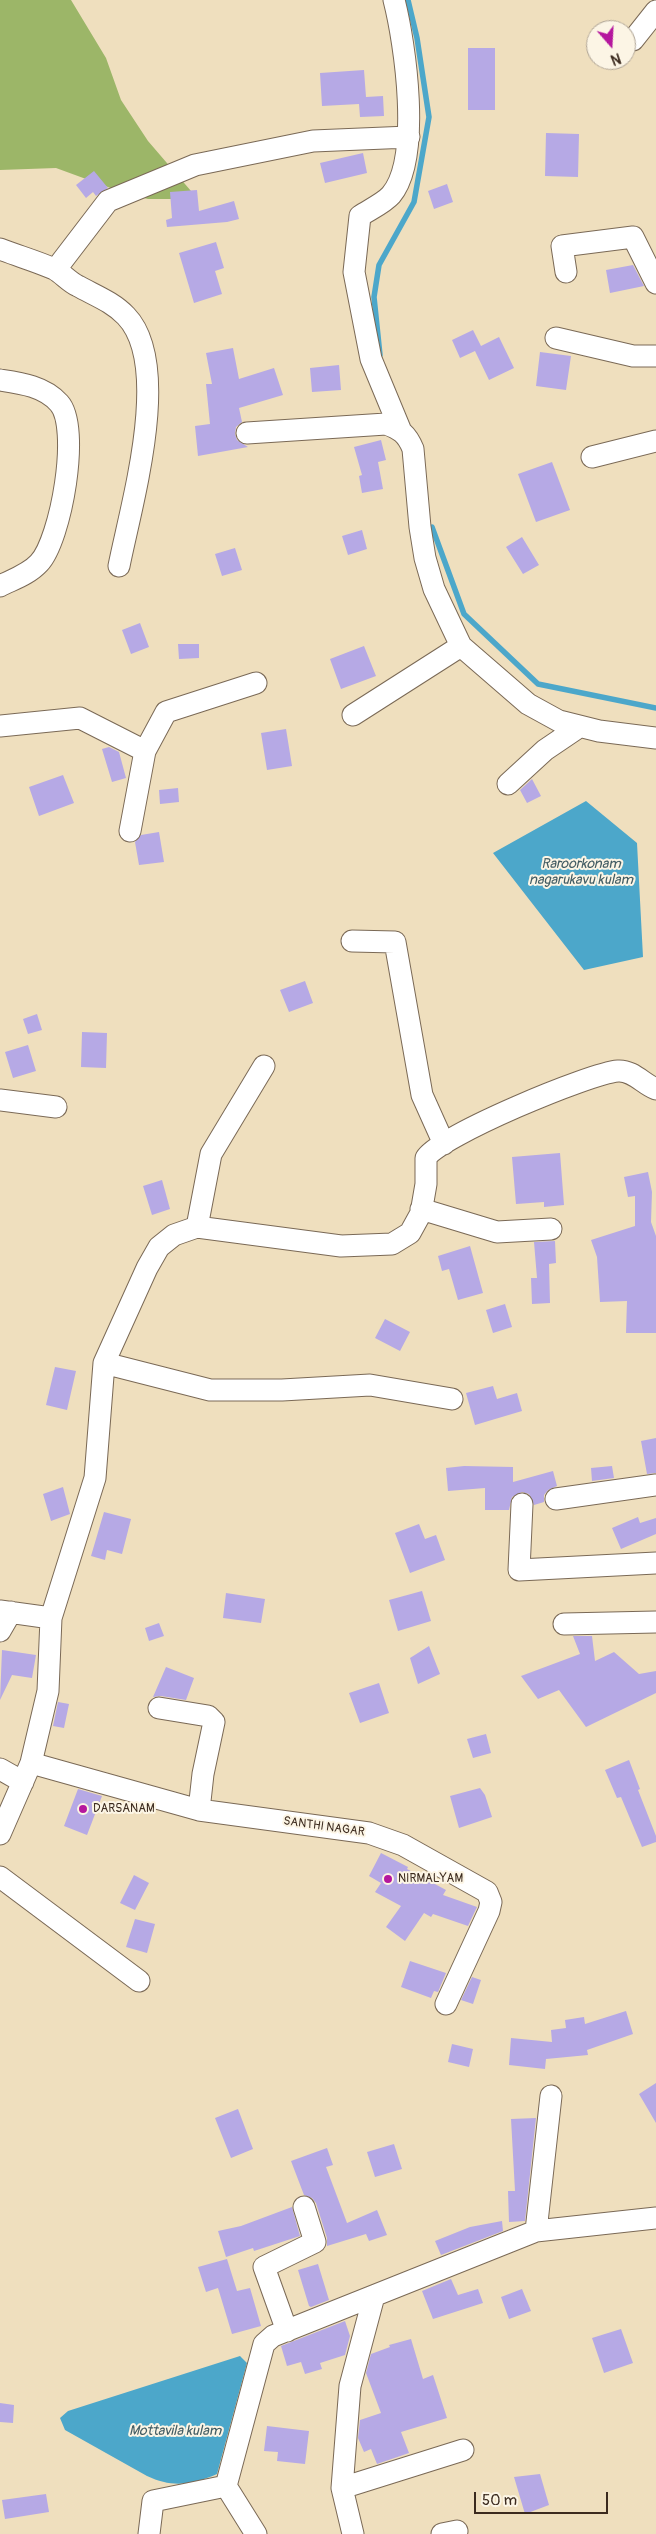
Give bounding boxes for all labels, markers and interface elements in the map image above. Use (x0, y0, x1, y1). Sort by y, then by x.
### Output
north arrow (586, 20, 636, 70)
text: N (608, 49, 623, 68)
water label: Raroorkonam nagarukavu kulam (529, 856, 633, 889)
place label: DARSANAM (93, 1802, 155, 1816)
marker: DARSANAM (77, 1803, 89, 1815)
street label: SANTHI NAGAR (283, 1814, 365, 1840)
place label: NIRMALYAM (398, 1872, 463, 1886)
marker: NIRMALYAM (382, 1873, 394, 1885)
water label: Mottavila kulam (129, 2423, 221, 2439)
scale bar (476, 2482, 610, 2514)
text: 50 m (482, 2491, 517, 2510)

